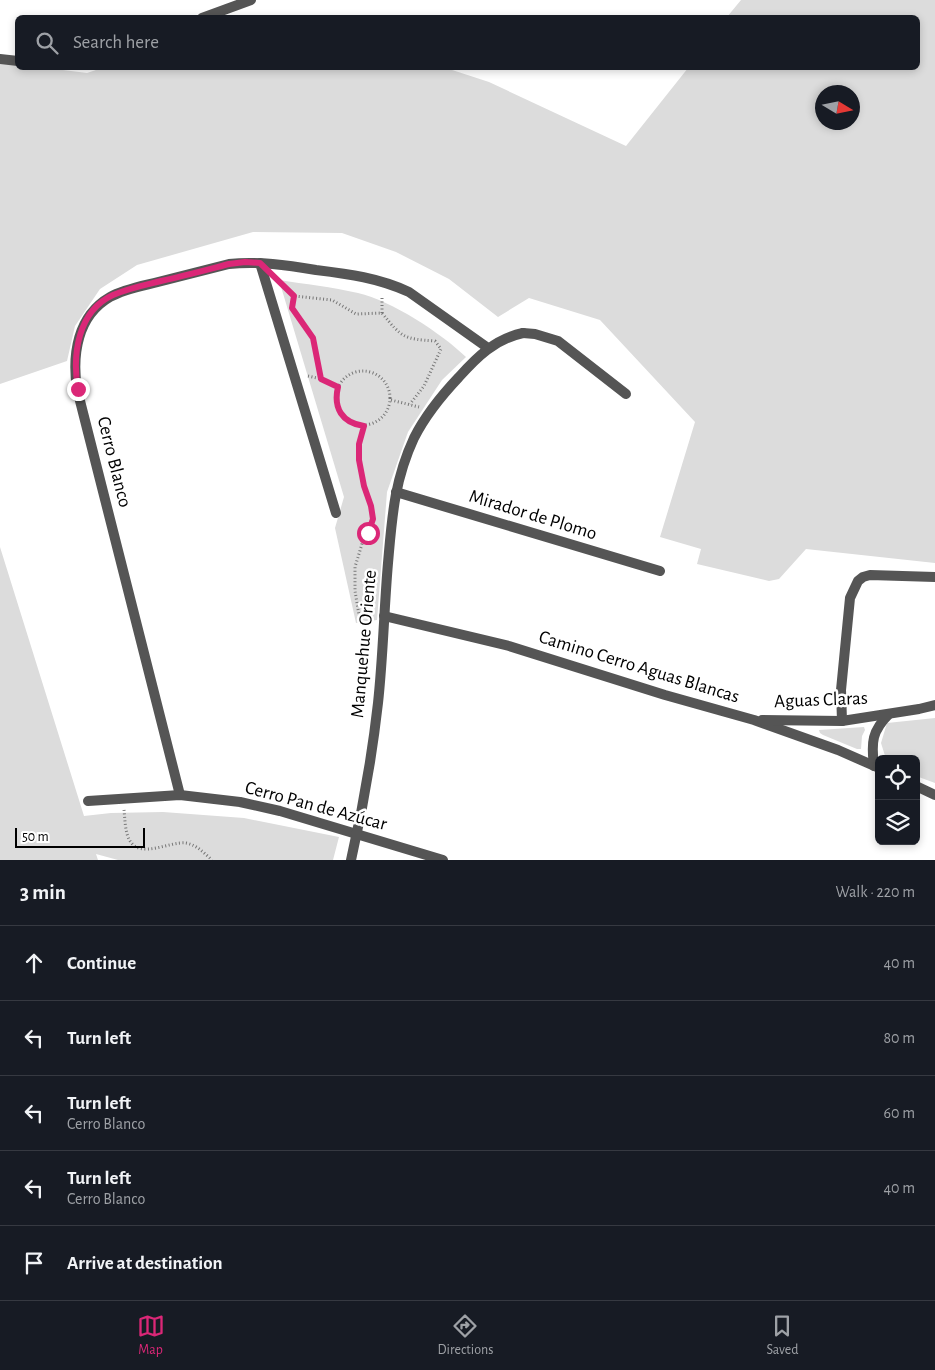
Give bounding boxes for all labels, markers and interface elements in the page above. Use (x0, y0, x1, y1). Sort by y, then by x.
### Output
search box (15, 15, 920, 70)
icon: search (33, 29, 61, 57)
text: Search here (73, 33, 159, 52)
north arrow (815, 85, 860, 130)
route end (67, 378, 90, 401)
street label: Cerro Blanco (94, 415, 134, 509)
street label: Mirador de Plomo (467, 487, 599, 543)
route start (357, 522, 380, 545)
street label: Manquehue Oriente (348, 569, 380, 719)
street label: Camino Cerro Aguas Blancas (536, 627, 742, 707)
street label: Aguas Claras (774, 689, 868, 711)
map controls (875, 755, 920, 845)
button: locate (875, 755, 920, 800)
street label: Cerro Pan de Azúcar (243, 778, 389, 834)
button: layers (875, 800, 920, 845)
scale bar (15, 825, 145, 848)
text: 50 m (22, 830, 49, 844)
text: 3 min (20, 882, 66, 903)
text: Walk · 220 m (836, 884, 915, 900)
icon: ahead (20, 949, 48, 977)
text: Continue (67, 954, 136, 973)
text: 40 m (883, 955, 915, 971)
icon: left (20, 1024, 48, 1052)
text: Turn left (67, 1029, 131, 1048)
text: 80 m (884, 1030, 915, 1046)
text: Turn left (67, 1094, 131, 1113)
icon: left (20, 1099, 48, 1127)
text: 60 m (884, 1105, 915, 1121)
text: Cerro Blanco (67, 1116, 145, 1132)
text: Turn left (67, 1169, 131, 1188)
icon: left (20, 1174, 48, 1202)
text: 40 m (883, 1180, 915, 1196)
text: Cerro Blanco (67, 1191, 145, 1207)
icon: arrive (20, 1249, 48, 1277)
text: Arrive at destination (67, 1254, 223, 1273)
tab: Map (137, 1312, 165, 1359)
tab: Directions (438, 1312, 493, 1359)
tab: Saved (766, 1312, 798, 1359)

